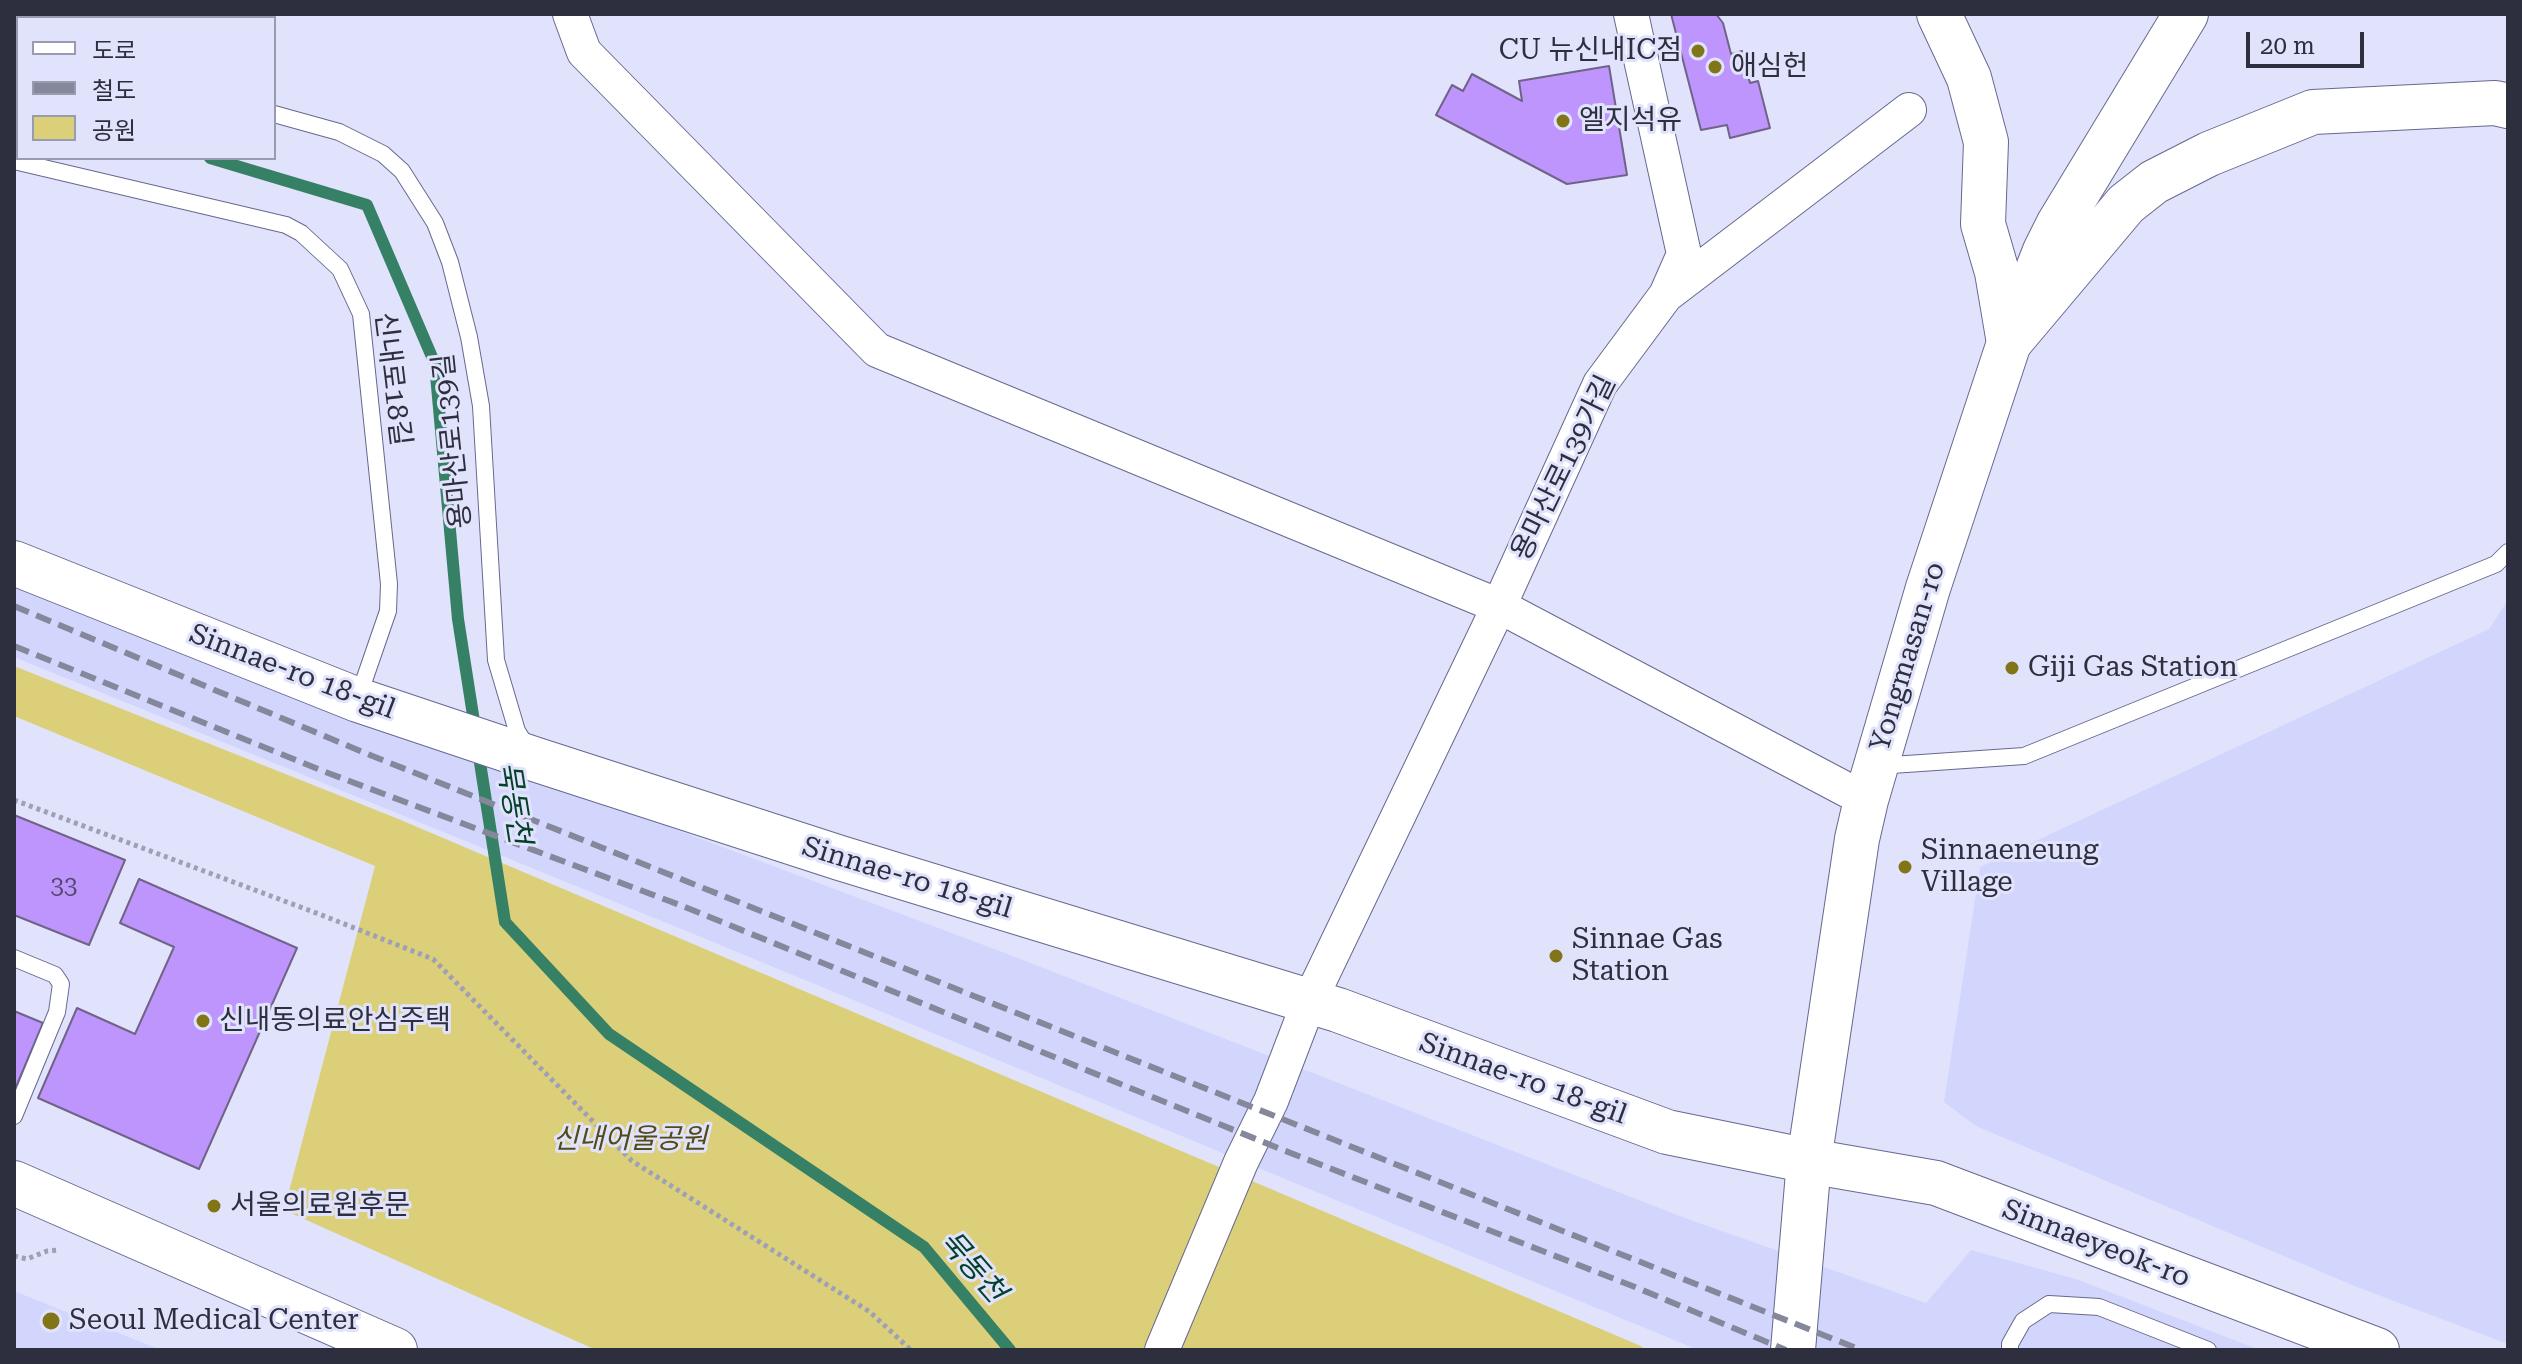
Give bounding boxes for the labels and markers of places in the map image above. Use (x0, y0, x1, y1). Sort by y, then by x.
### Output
place label: CU 뉴신내IC점 (1499, 34, 1682, 68)
marker: CU 뉴신내IC점 (1689, 42, 1707, 60)
place label: 애심헌 (1731, 50, 1808, 84)
marker: 애심헌 (1706, 58, 1724, 76)
place label: 엘지석유 (1579, 104, 1682, 138)
marker: 엘지석유 (1554, 112, 1572, 130)
place label: Giji Gas Station (2028, 651, 2238, 685)
marker: Giji Gas Station (2003, 659, 2021, 677)
place label: Sinnaeneung Village (1921, 834, 2099, 900)
marker: Sinnaeneung Village (1896, 858, 1914, 876)
place label: Sinnae Gas Station (1572, 923, 1723, 989)
marker: Sinnae Gas Station (1547, 947, 1565, 965)
place label: 신내동의료안심주택 (219, 1004, 451, 1038)
marker: 신내동의료안심주택 (194, 1012, 212, 1030)
place label: 서울의료원후문 (230, 1189, 410, 1223)
marker: 서울의료원후문 (205, 1197, 223, 1215)
place label: Seoul Medical Center (69, 1304, 359, 1338)
marker: Seoul Medical Center (40, 1310, 62, 1332)

